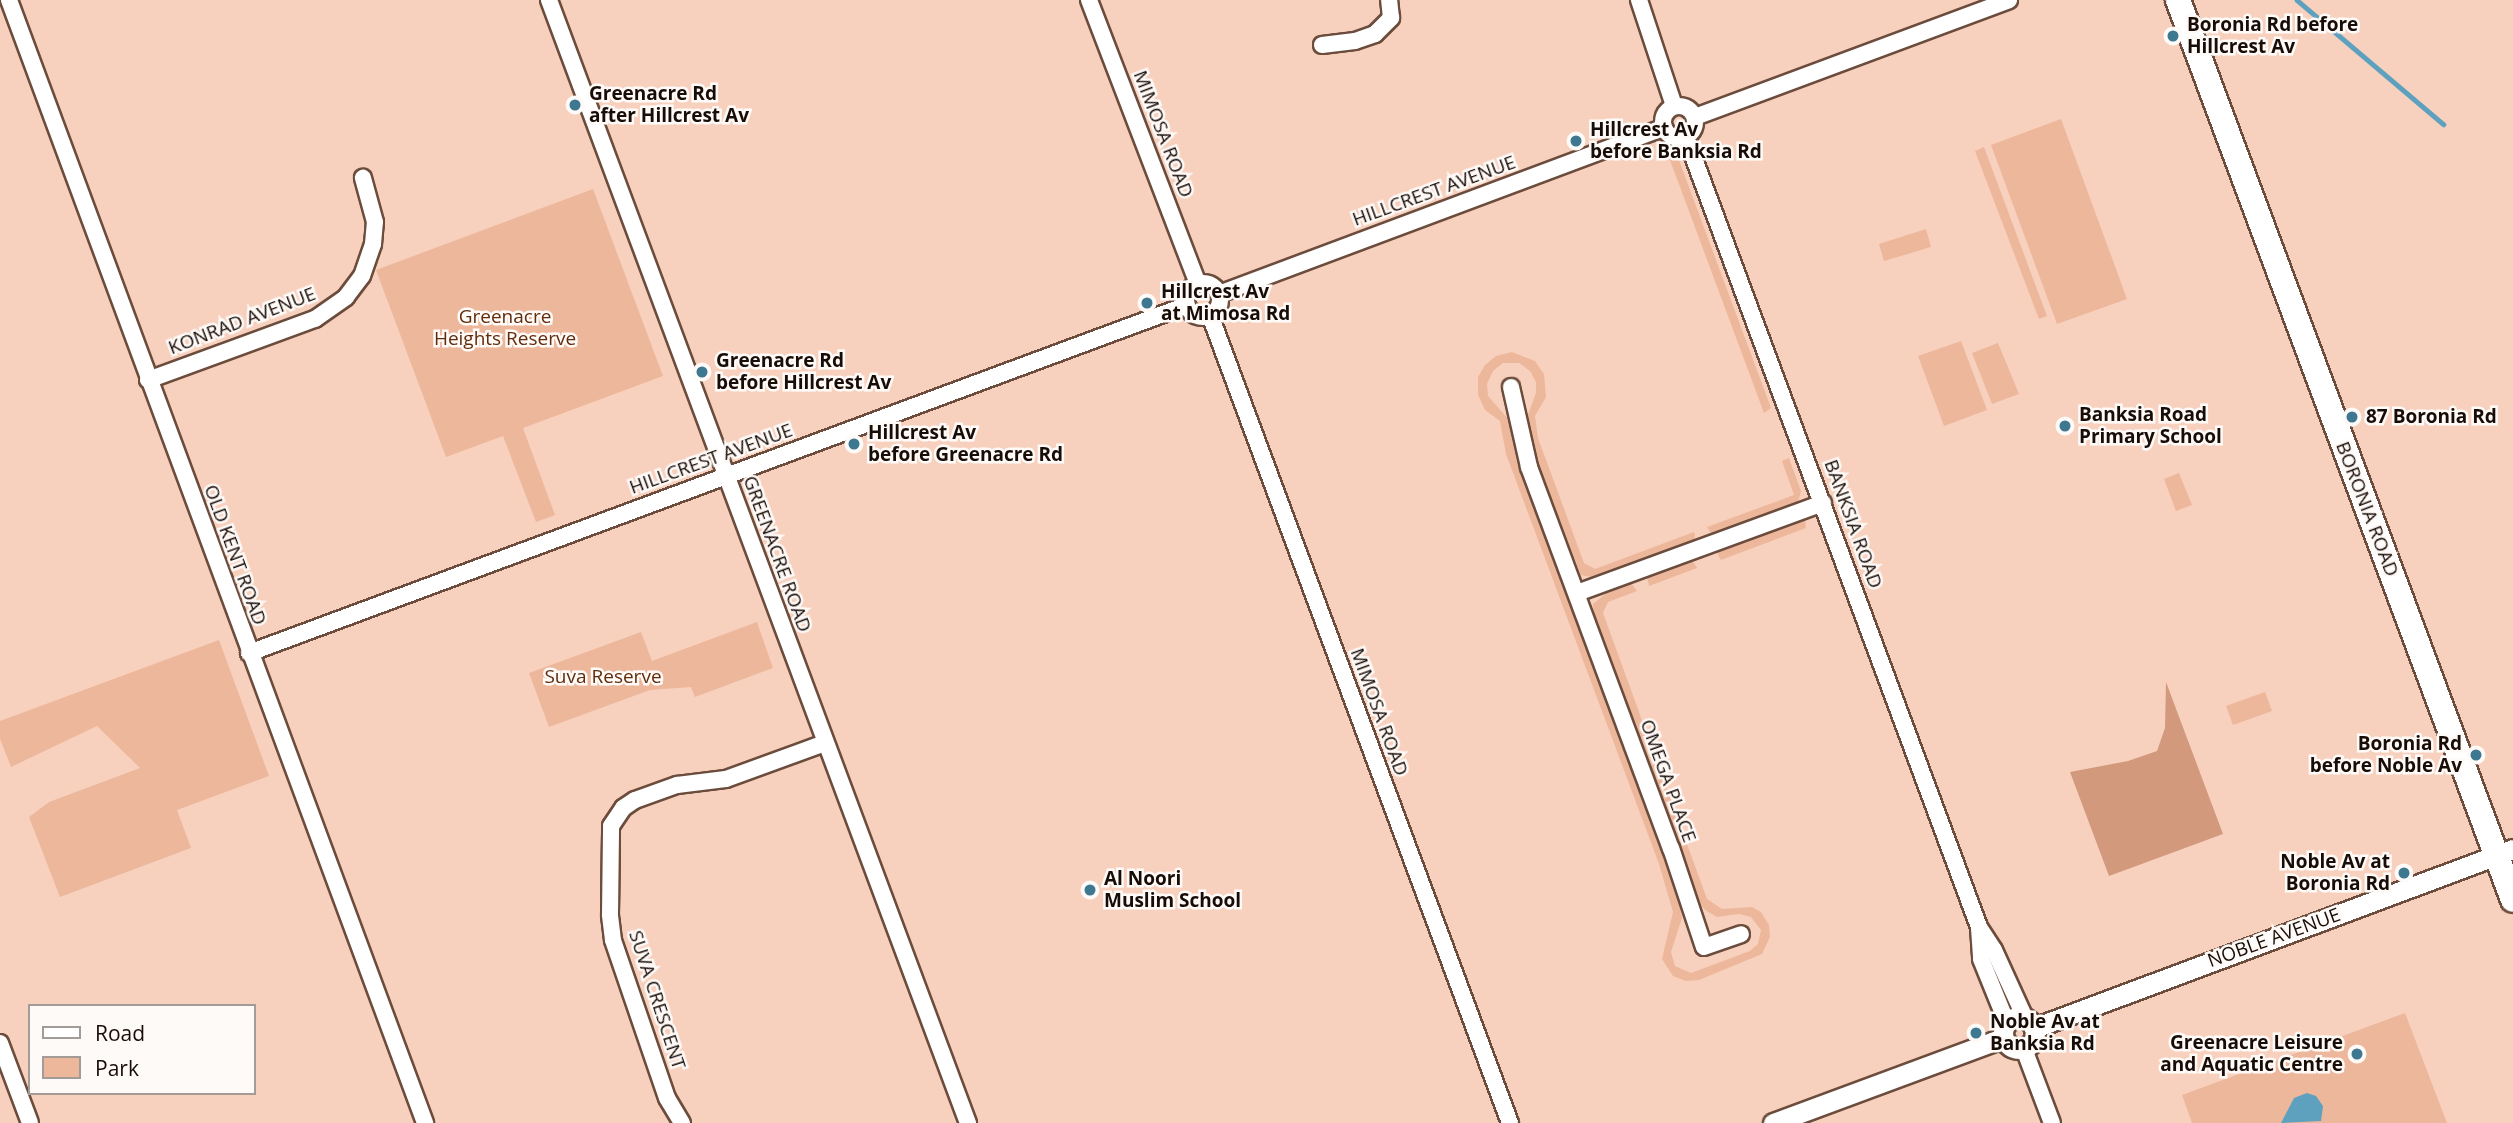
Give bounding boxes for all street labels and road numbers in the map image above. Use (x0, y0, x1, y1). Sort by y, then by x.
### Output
street label: MIMOSA ROAD (1128, 67, 1198, 201)
street label: HILLCREST AVENUE (1349, 151, 1519, 231)
street label: KONRAD AVENUE (165, 282, 319, 360)
street label: HILLCREST AVENUE (626, 419, 796, 499)
street label: BORONIA ROAD (2331, 438, 2403, 580)
street label: BANKSIA ROAD (1819, 457, 1887, 591)
street label: GREENACRE ROAD (738, 473, 816, 635)
street label: OLD KENT ROAD (199, 482, 271, 628)
street label: MIMOSA ROAD (1345, 645, 1413, 779)
street label: OMEGA PLACE (1635, 716, 1701, 846)
street label: NOBLE AVENUE (2205, 903, 2343, 973)
street label: SUVA CRESCENT (624, 928, 690, 1072)

